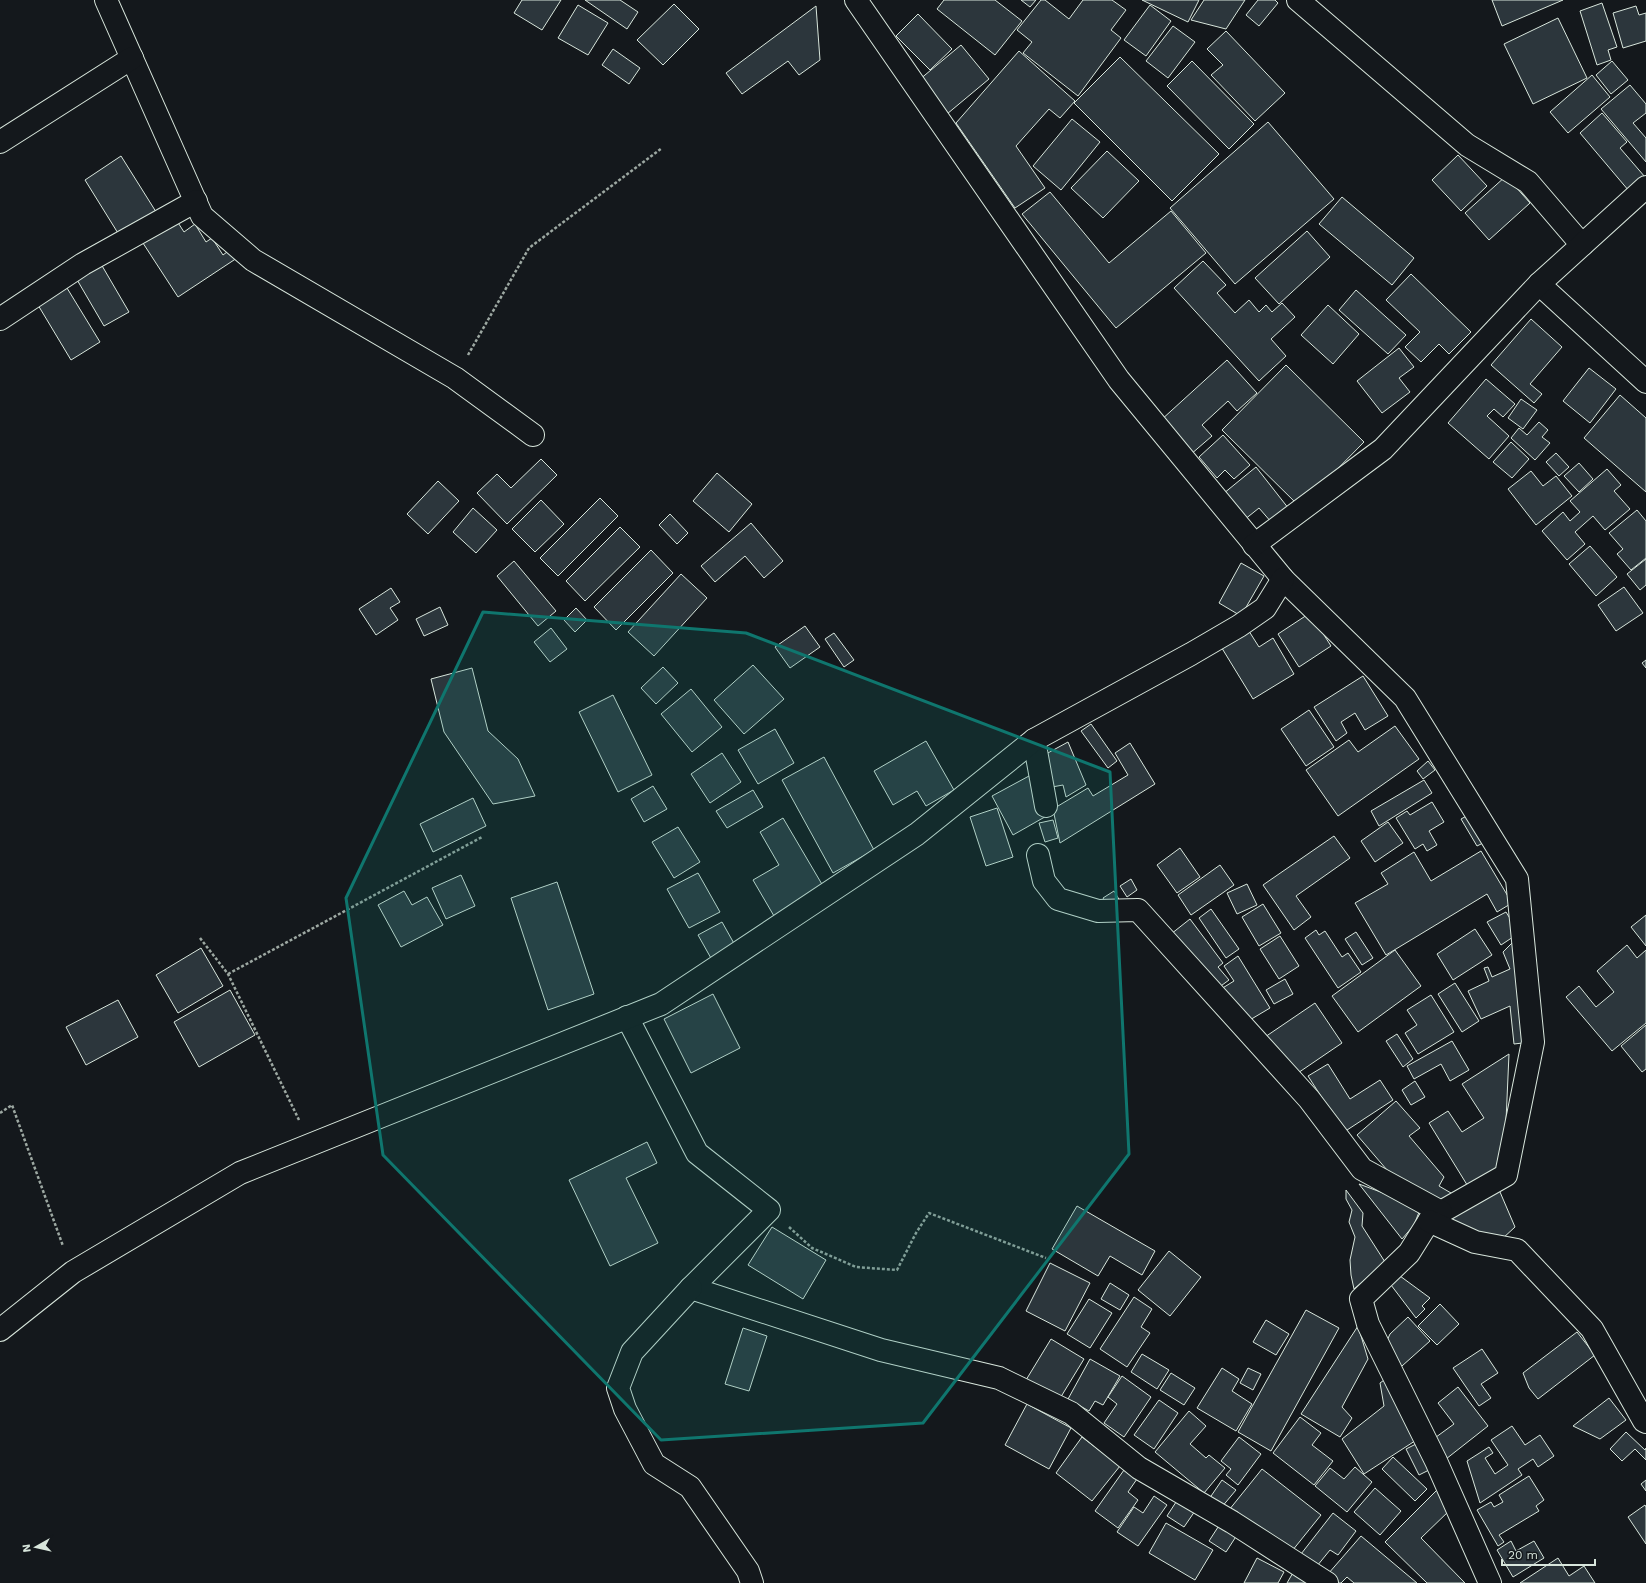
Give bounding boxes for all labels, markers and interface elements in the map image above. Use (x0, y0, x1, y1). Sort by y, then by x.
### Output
north arrow (16, 1527, 56, 1567)
scale bar (1502, 1541, 1595, 1567)
text: N (20, 1543, 34, 1553)
text: 20 m (1508, 1548, 1538, 1562)

